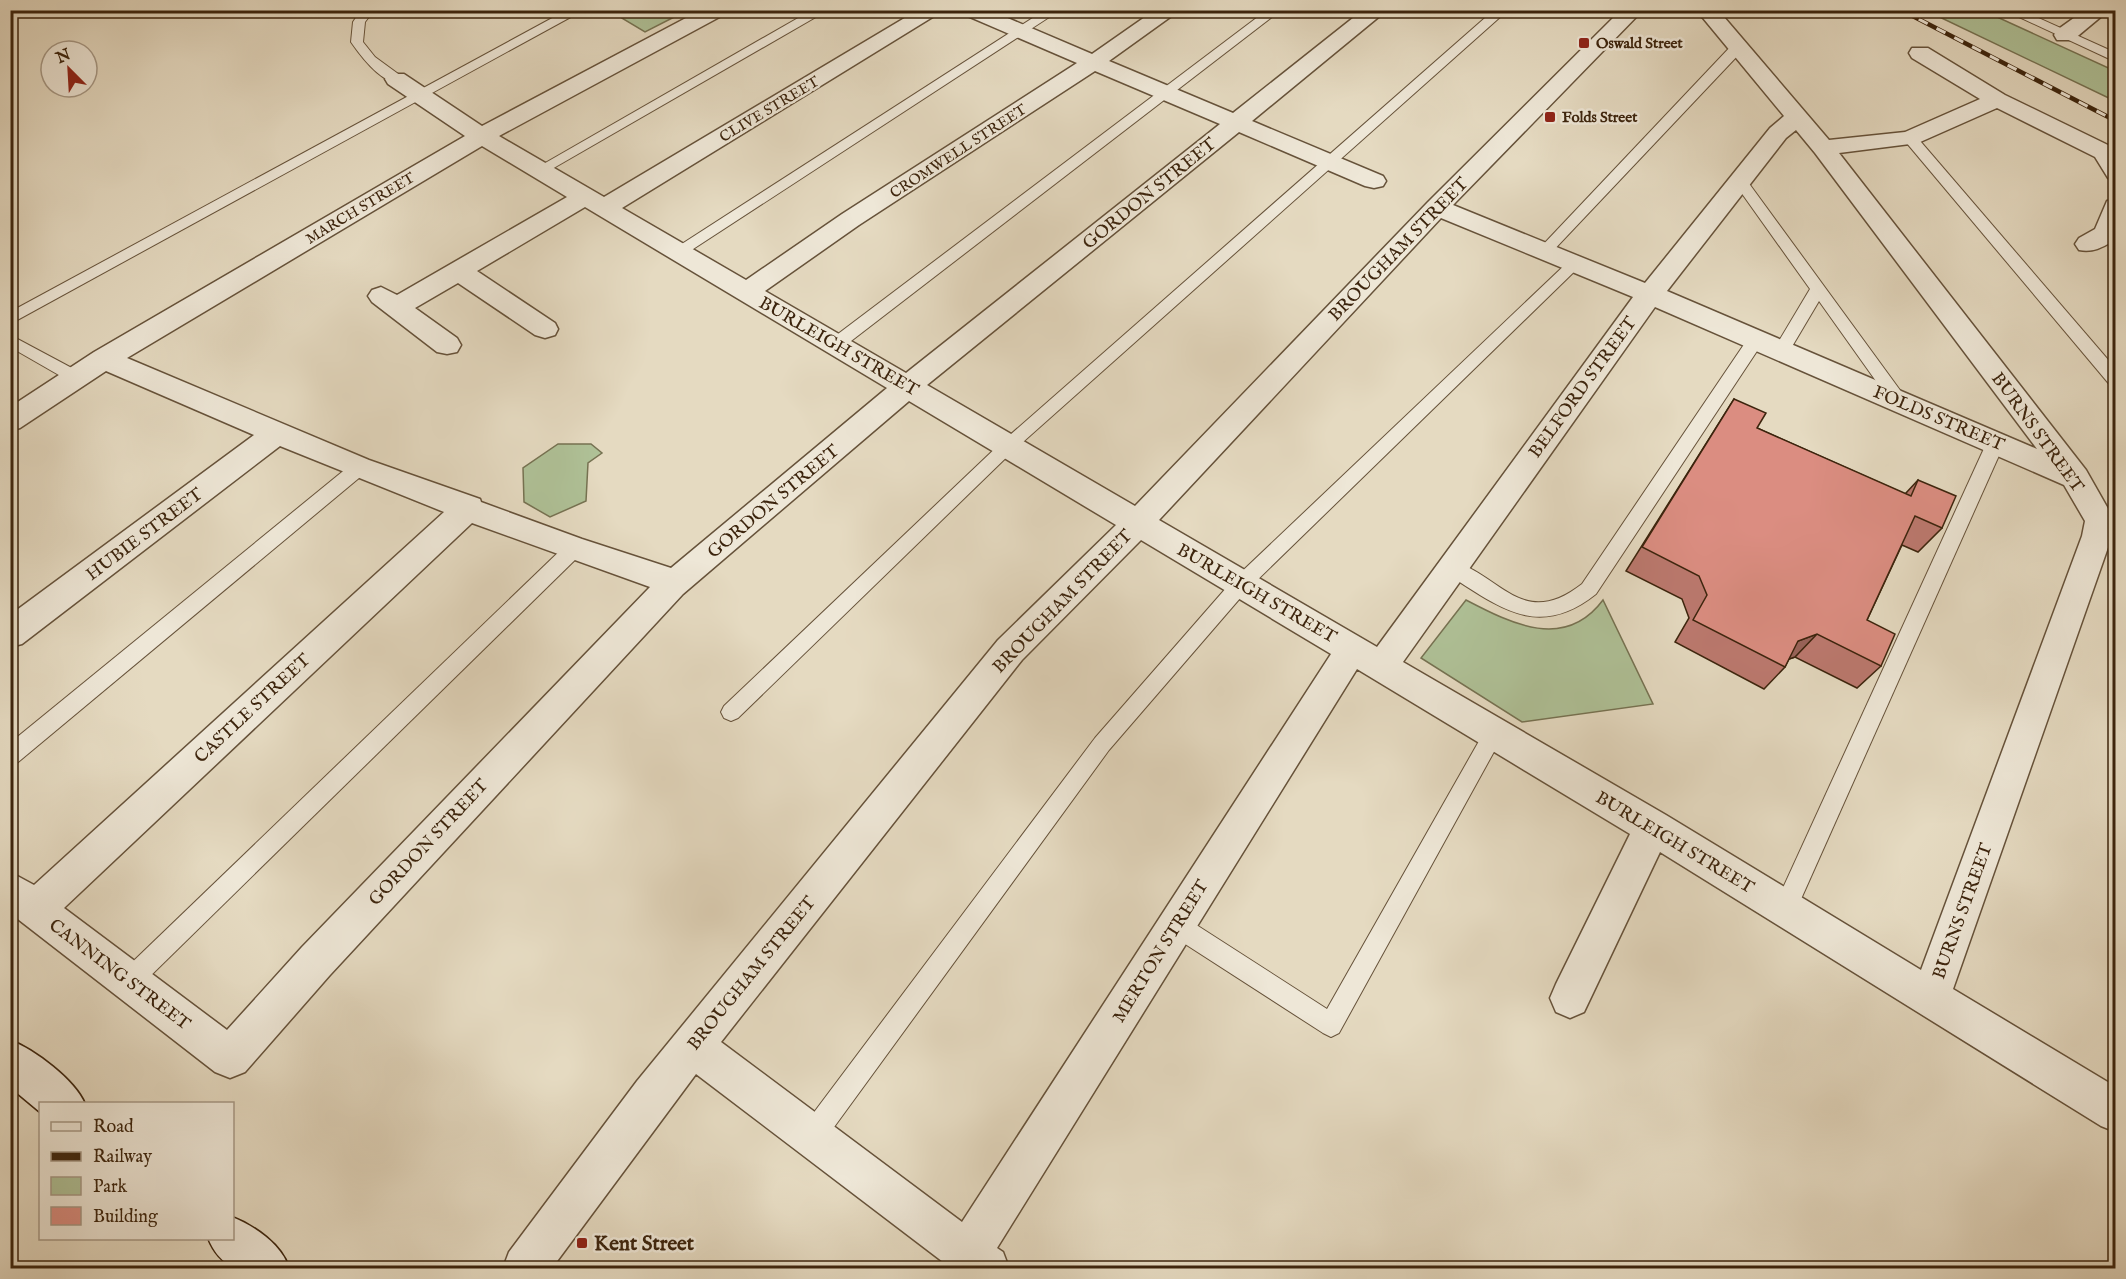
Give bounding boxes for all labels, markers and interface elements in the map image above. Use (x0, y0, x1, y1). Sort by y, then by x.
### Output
place label: Oswald Street (1596, 34, 1683, 53)
marker: Oswald Street (1577, 36, 1591, 50)
north arrow (39, 39, 99, 99)
text: N (52, 45, 74, 69)
street label: CLIVE STREET (716, 72, 823, 147)
street label: CROMWELL STREET (886, 100, 1030, 203)
place label: Folds Street (1562, 108, 1638, 127)
marker: Folds Street (1543, 110, 1557, 124)
street label: GORDON STREET (1079, 133, 1221, 255)
street label: MARCH STREET (302, 168, 418, 248)
street label: BROUGHAM STREET (1324, 173, 1474, 327)
street label: BURLEIGH STREET (754, 292, 922, 402)
street label: BELFORD STREET (1524, 313, 1642, 463)
street label: BURNS STREET (1985, 368, 2088, 497)
street label: FOLDS STREET (1869, 381, 2008, 457)
street label: GORDON STREET (703, 440, 845, 564)
street label: HUBIE STREET (82, 484, 208, 587)
street label: BROUGHAM STREET (988, 525, 1138, 679)
street label: BURLEIGH STREET (1172, 539, 1340, 649)
street label: CASTLE STREET (190, 649, 316, 769)
street label: GORDON STREET (364, 775, 494, 911)
street label: BURLEIGH STREET (1591, 787, 1758, 900)
street label: BURNS STREET (1928, 840, 1999, 983)
street label: MERTON STREET (1108, 876, 1214, 1027)
street label: BROUGHAM STREET (683, 892, 821, 1056)
street label: CANNING STREET (44, 914, 194, 1036)
legend (39, 1102, 234, 1240)
text: Road (93, 1116, 134, 1139)
text: Railway (93, 1146, 152, 1169)
text: Park (93, 1176, 128, 1199)
text: Building (93, 1206, 158, 1229)
place label: Kent Street (594, 1231, 695, 1258)
marker: Kent Street (575, 1236, 589, 1250)

